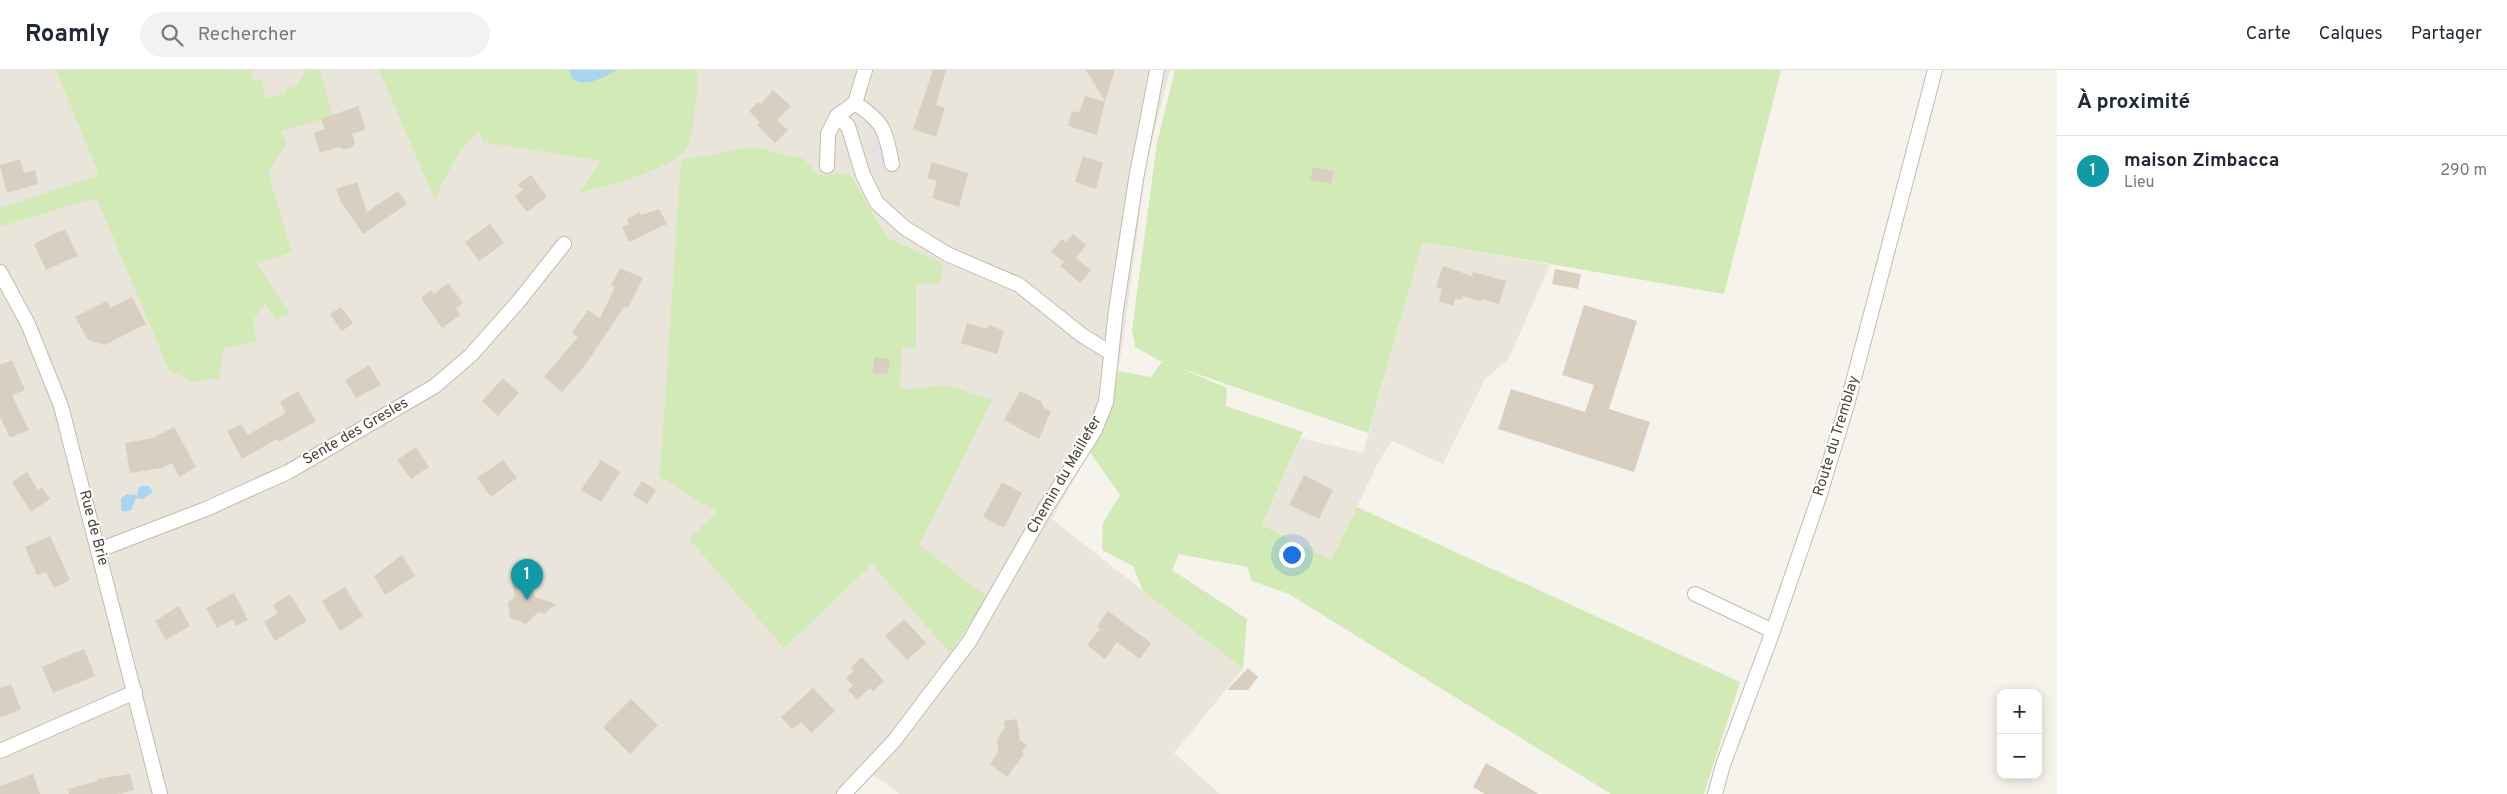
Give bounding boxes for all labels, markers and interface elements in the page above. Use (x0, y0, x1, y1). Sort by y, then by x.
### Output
search box (140, 12, 490, 57)
text: Roamly (25, 20, 110, 50)
icon: search (158, 21, 186, 49)
text: Rechercher (198, 23, 296, 47)
text: Carte (2246, 23, 2291, 46)
text: Calques (2319, 23, 2383, 46)
text: Partager (2411, 23, 2482, 46)
text: À proximité (2077, 89, 2190, 116)
text: maison Zimbacca (2124, 149, 2279, 173)
text: 1 (2090, 161, 2096, 181)
text: 290 m (2440, 161, 2487, 181)
text: Lieu (2124, 173, 2155, 193)
street label: Route du Tremblay (1810, 373, 1864, 499)
street label: Sente des Gresles (300, 394, 412, 470)
street label: Chemin du Maillefer (1023, 412, 1107, 537)
street label: Rue de Brie (74, 488, 112, 568)
your location (1279, 542, 1305, 568)
pin: 1 (511, 559, 543, 600)
map controls (1997, 689, 2042, 779)
button: + (1997, 689, 2042, 734)
button: − (1997, 734, 2042, 779)

